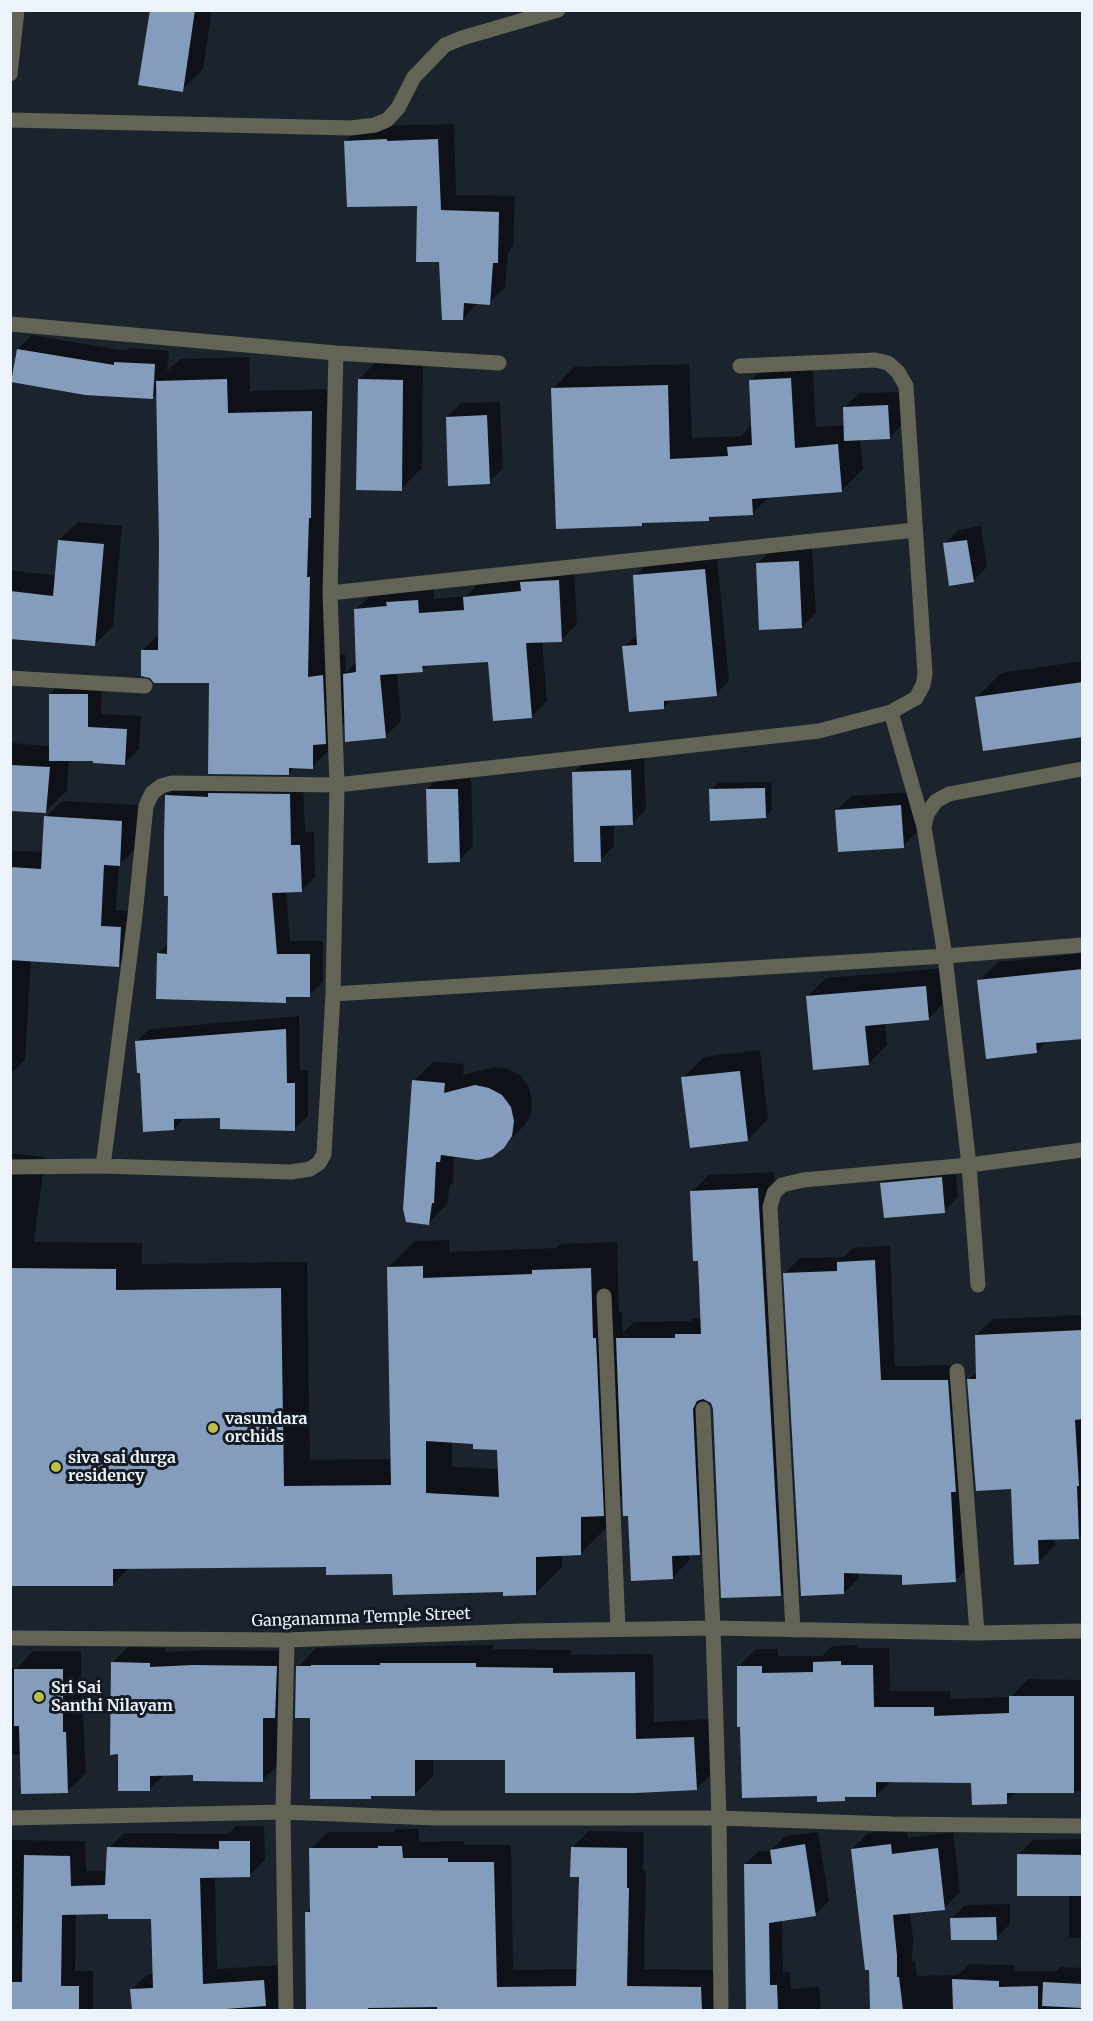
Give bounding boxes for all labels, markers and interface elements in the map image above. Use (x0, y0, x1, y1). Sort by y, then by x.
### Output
place label: vasundara orchids (225, 1409, 308, 1447)
marker: vasundara orchids (206, 1421, 220, 1435)
place label: siva sai durga residency (68, 1448, 176, 1486)
marker: siva sai durga residency (49, 1460, 63, 1474)
street label: Ganganamma Temple Street (251, 1605, 471, 1631)
place label: Sri Sai Santhi Nilayam (51, 1678, 173, 1716)
marker: Sri Sai Santhi Nilayam (32, 1690, 46, 1704)

